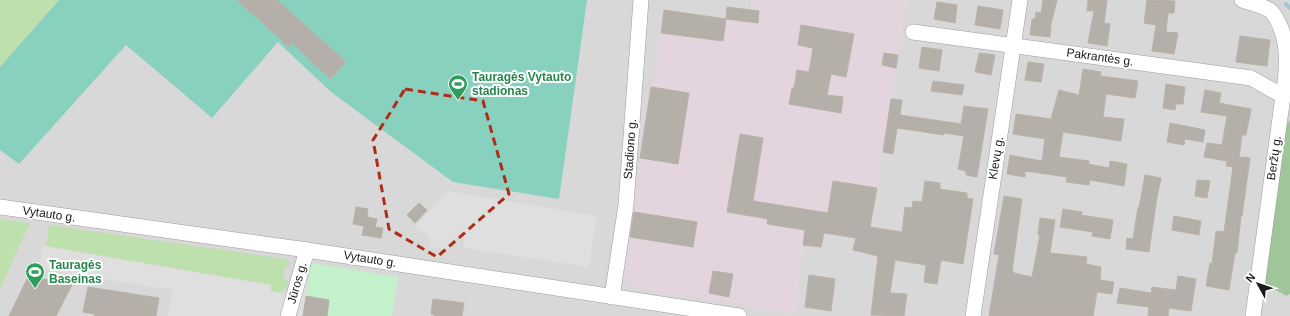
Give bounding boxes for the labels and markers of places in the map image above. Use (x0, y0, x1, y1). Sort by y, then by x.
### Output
place label: Tauragės Vytauto stadionas (472, 70, 571, 98)
sports icon: Tauragės Vytauto stadionas (447, 73, 469, 101)
place label: Tauragės Baseinas (49, 258, 102, 286)
sports icon: Tauragės Baseinas (24, 261, 46, 289)

